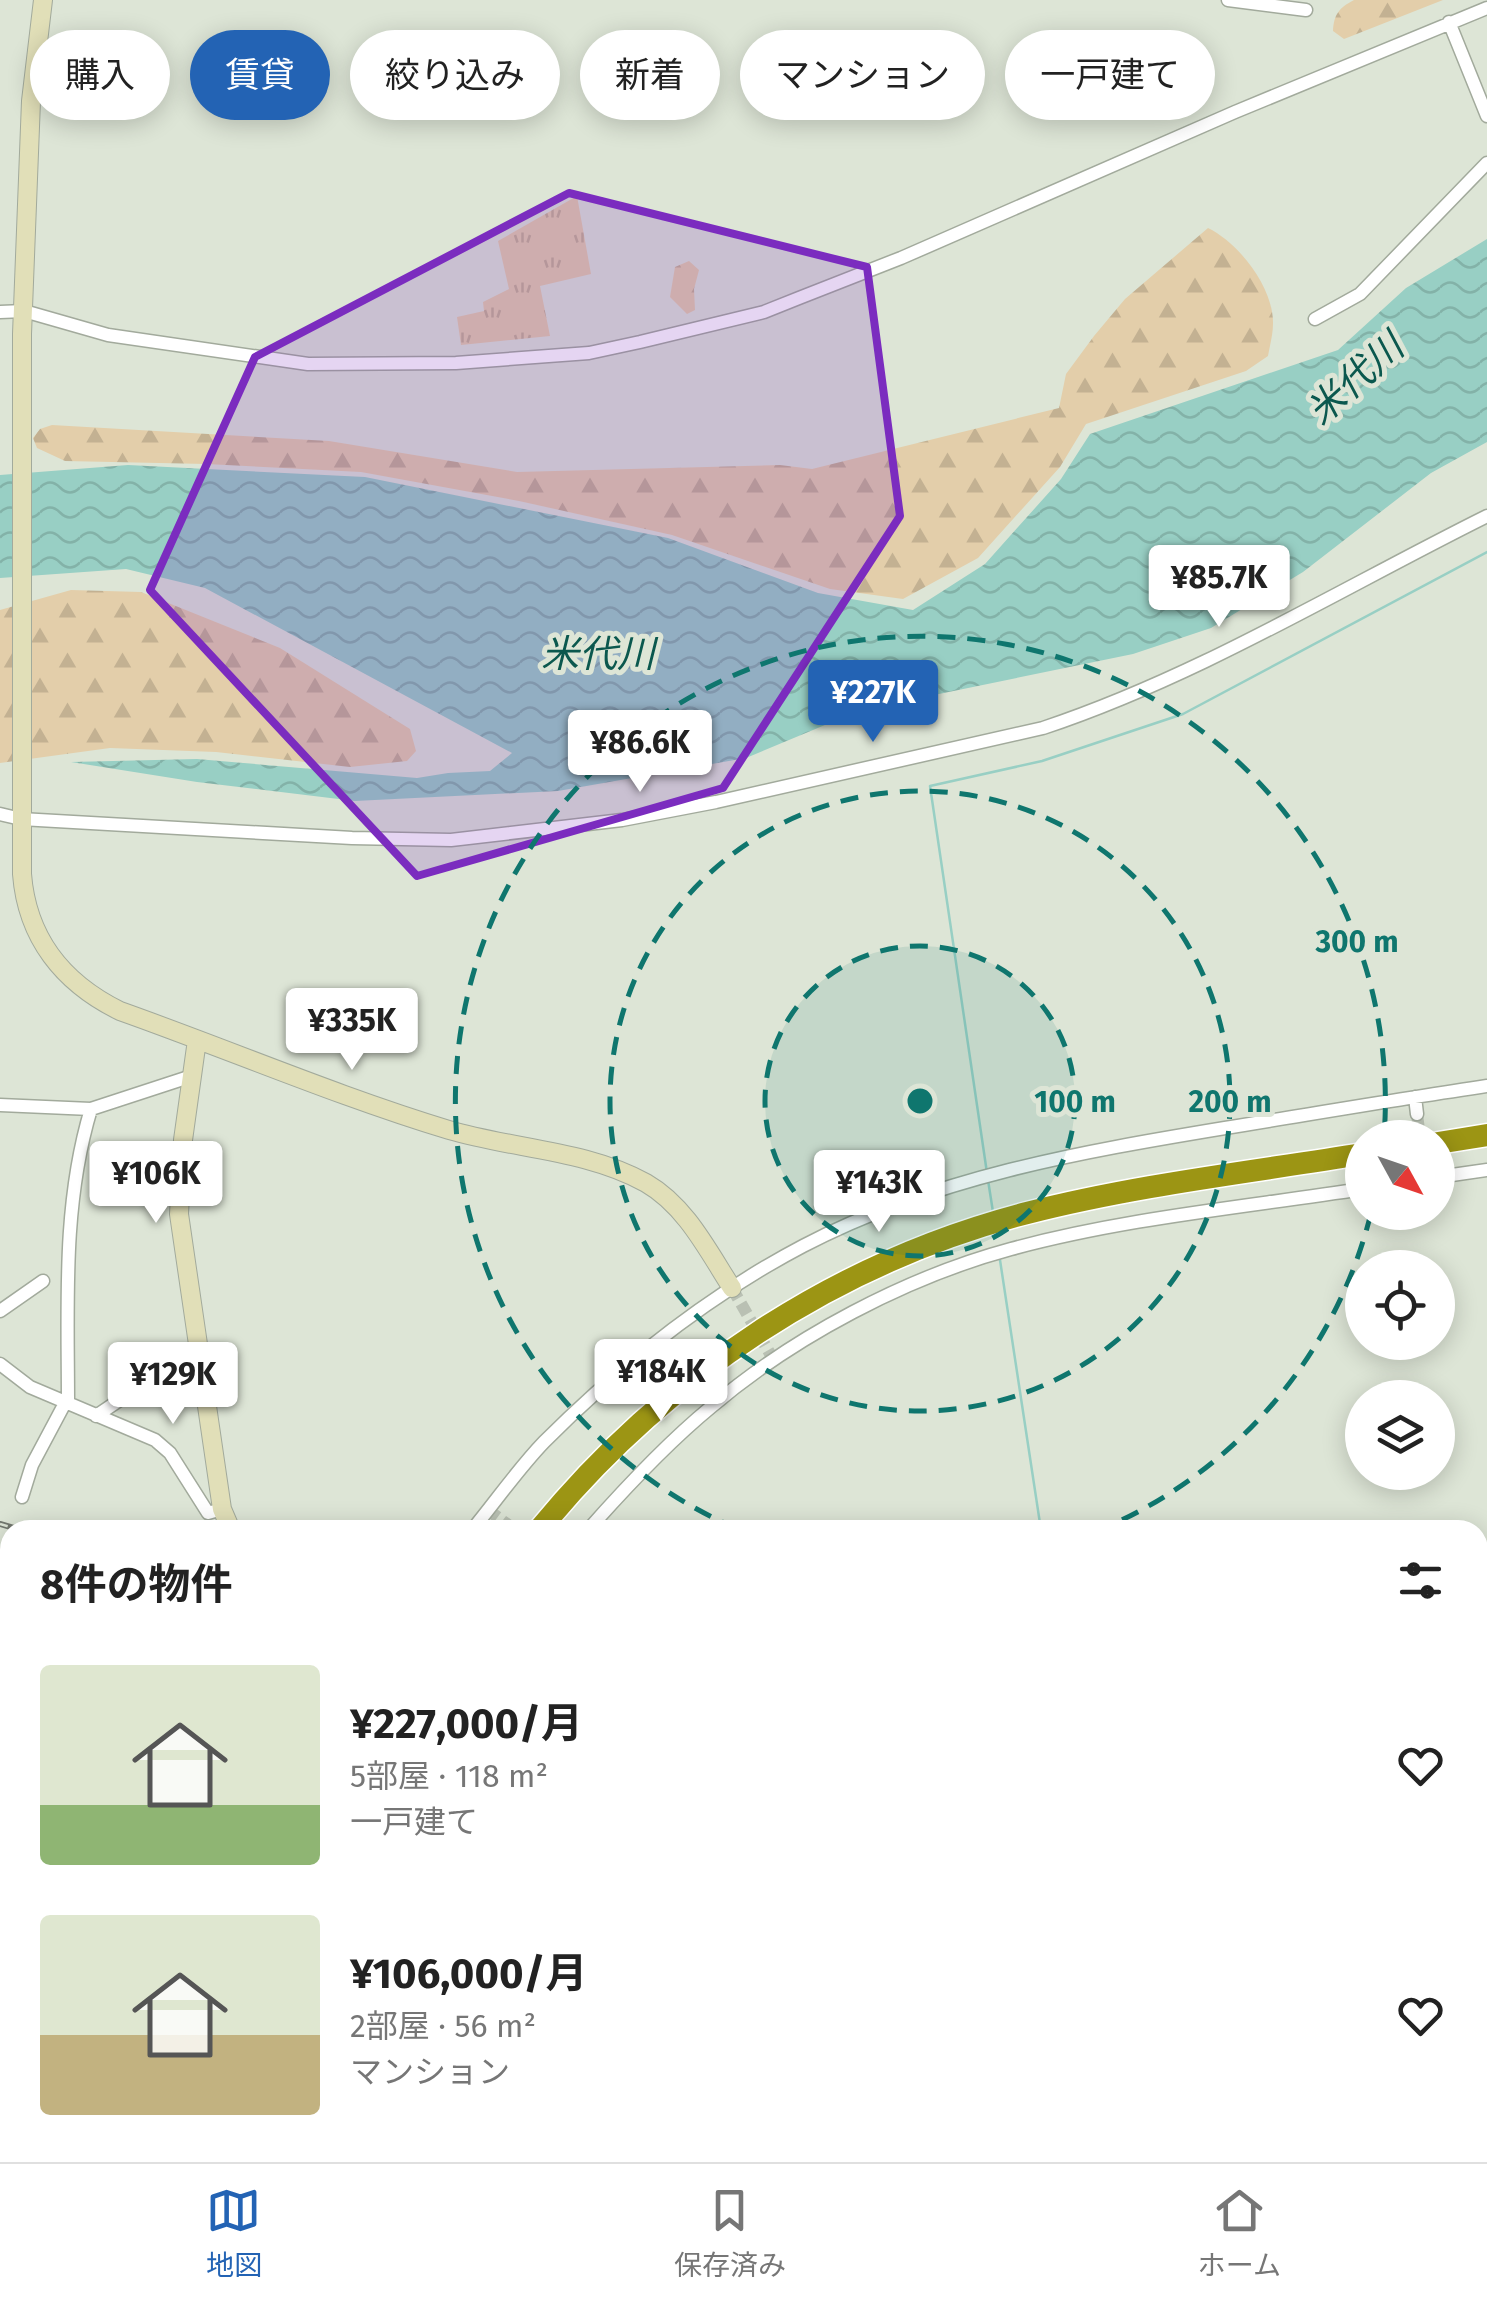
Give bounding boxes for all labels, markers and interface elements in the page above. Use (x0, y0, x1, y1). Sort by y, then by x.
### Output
chip: 購入 (30, 30, 170, 120)
chip: 賃貸 (190, 30, 330, 120)
chip: 絞り込み (350, 30, 560, 120)
chip: 新着 (580, 30, 720, 120)
chip: マンション (740, 30, 985, 120)
chip: 一戸建て (1005, 30, 1215, 120)
water label: 米代川 (1297, 321, 1416, 434)
pin: ¥85.7K (1138, 545, 1300, 630)
text: ¥85.7K (1171, 558, 1267, 596)
water label: 米代川 (541, 631, 659, 677)
pin: ¥227K (803, 660, 943, 745)
text: ¥227K (830, 673, 916, 711)
pin: ¥86.6K (559, 710, 721, 795)
text: ¥86.6K (590, 723, 690, 761)
text: 300 m (1314, 924, 1399, 960)
pin: ¥335K (282, 988, 422, 1073)
text: ¥335K (308, 1001, 396, 1039)
centre of rings (902, 1083, 938, 1119)
text: 100 m (1034, 1084, 1116, 1120)
text: 200 m (1188, 1084, 1272, 1120)
north arrow (1345, 1120, 1455, 1230)
map controls (1345, 1120, 1455, 1490)
pin: ¥106K (86, 1141, 226, 1226)
pin: ¥143K (809, 1150, 949, 1235)
text: ¥106K (111, 1154, 201, 1192)
text: ¥143K (836, 1163, 922, 1201)
button: locate (1345, 1250, 1455, 1360)
pin: ¥184K (591, 1339, 731, 1424)
pin: ¥129K (103, 1342, 243, 1427)
text: ¥184K (617, 1352, 706, 1390)
text: ¥129K (130, 1355, 216, 1393)
button: layers (1345, 1380, 1455, 1490)
icon: filters (1393, 1553, 1448, 1608)
text: 8件の物件 (40, 1560, 232, 1610)
text: ¥227,000/月 (350, 1699, 583, 1749)
icon: home (120, 1705, 240, 1825)
icon: heart (1393, 1738, 1448, 1793)
text: 5部屋 · 118 m² (350, 1757, 548, 1795)
text: 一戸建て (350, 1803, 478, 1841)
text: ¥106,000/月 (350, 1949, 587, 1999)
icon: home (120, 1955, 240, 2075)
icon: heart (1393, 1988, 1448, 2043)
text: 2部屋 · 56 m² (350, 2007, 536, 2045)
text: マンション (350, 2053, 510, 2091)
tab: 地図 (206, 2183, 262, 2283)
tab: 保存済み (674, 2183, 786, 2283)
tab: ホーム (1198, 2183, 1281, 2283)

